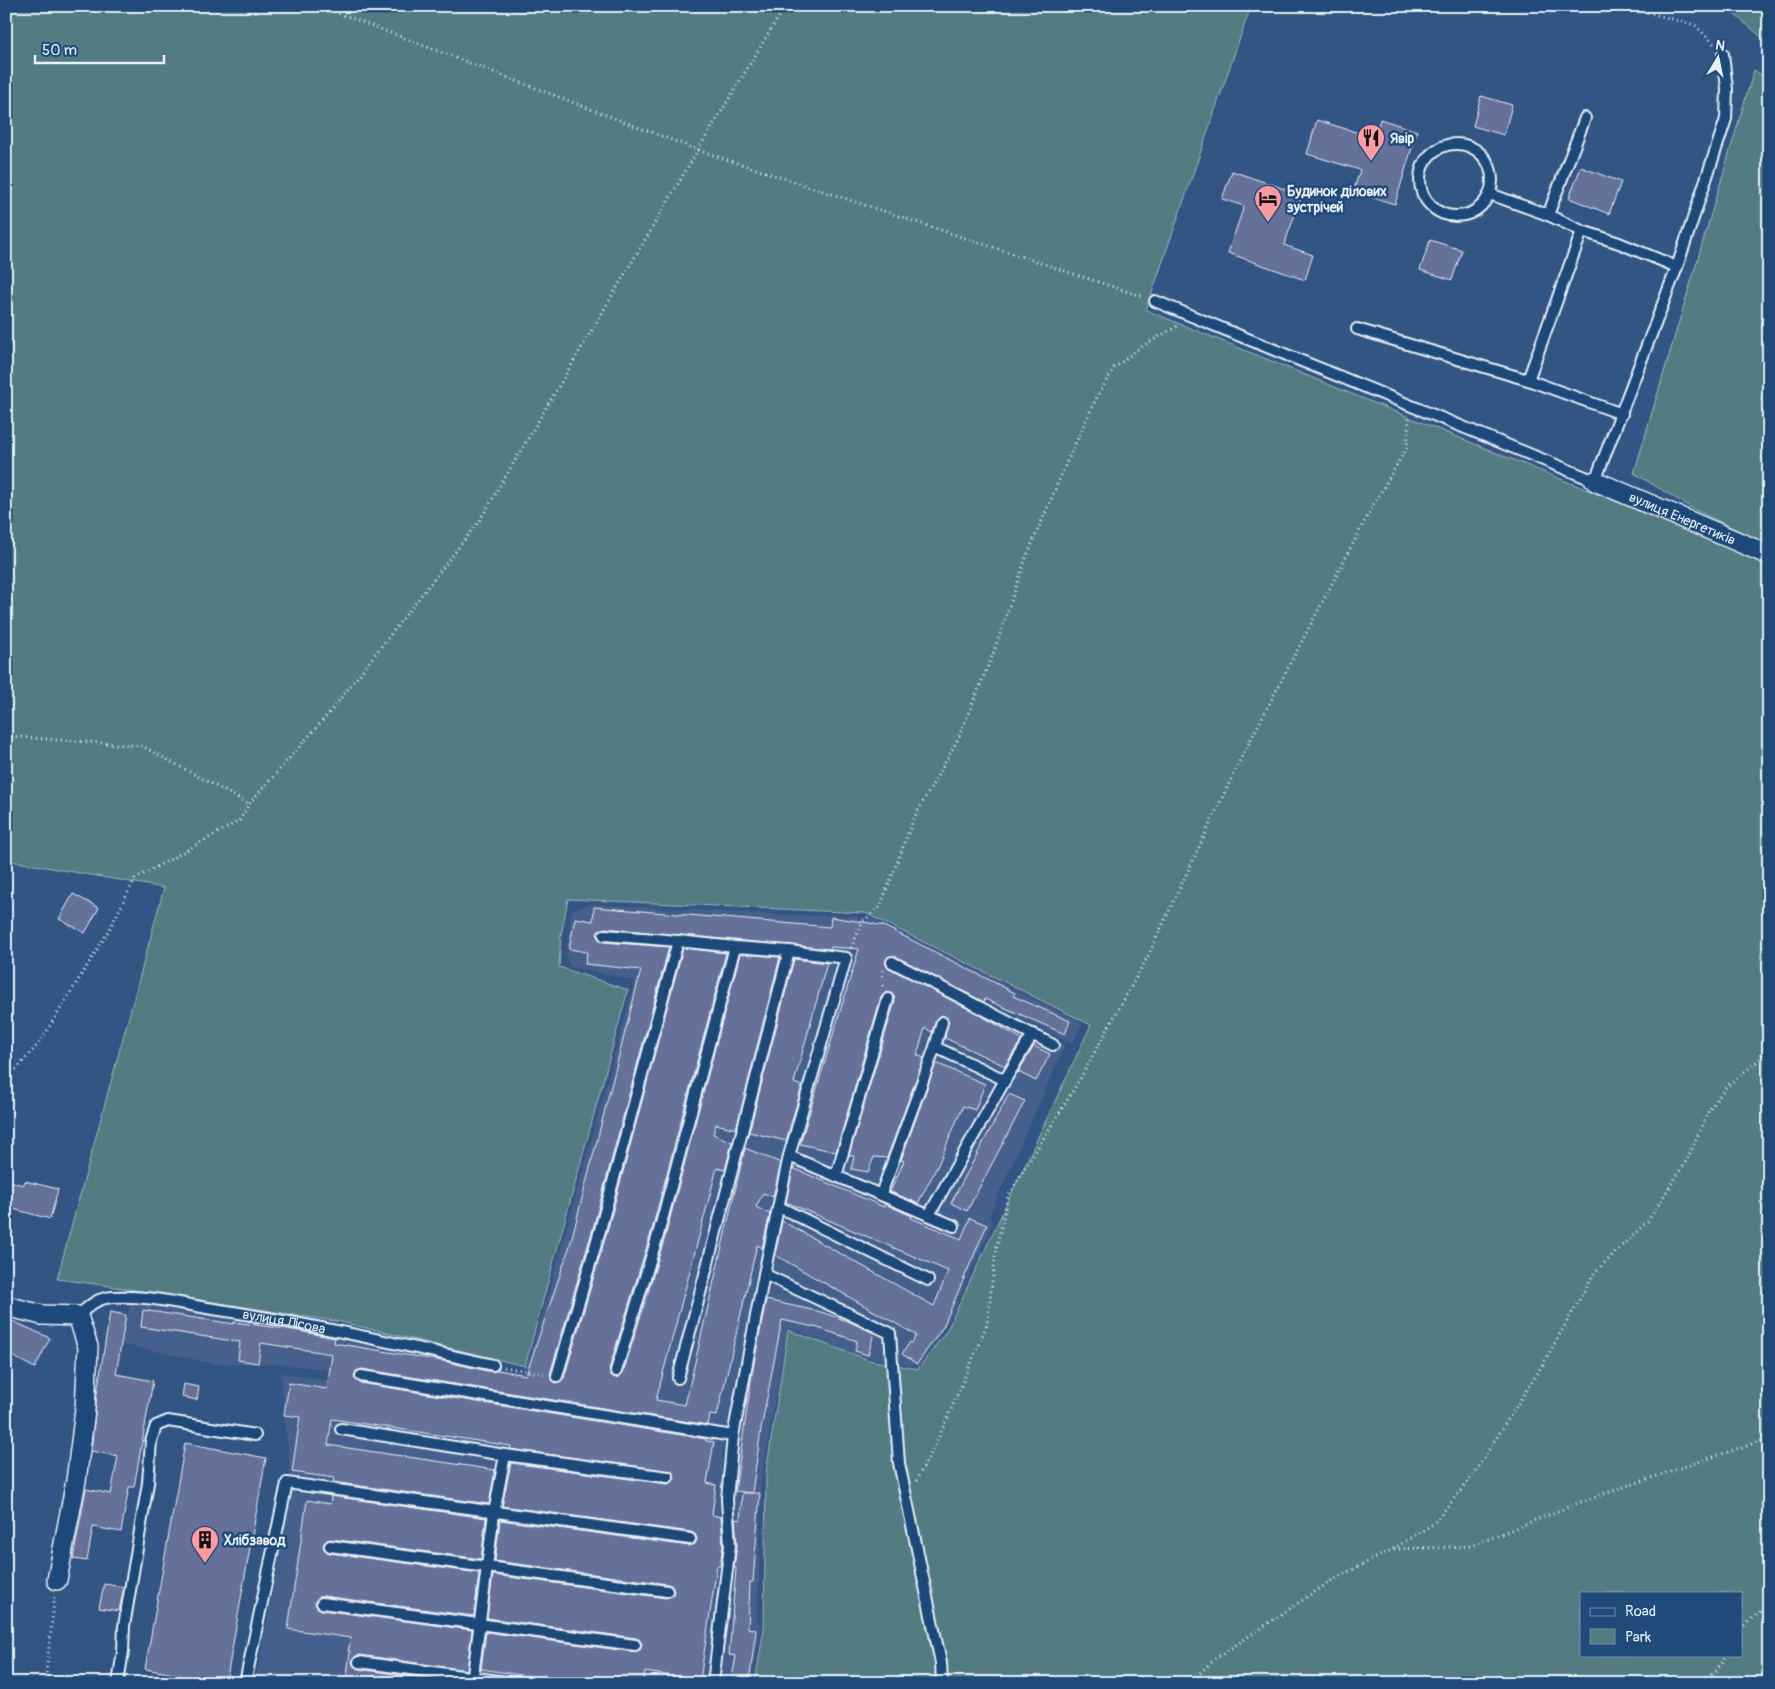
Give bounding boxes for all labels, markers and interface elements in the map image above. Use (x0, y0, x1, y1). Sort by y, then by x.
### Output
scale bar (35, 32, 164, 64)
north arrow (1692, 32, 1742, 82)
text: N (1714, 36, 1726, 55)
text: 50 m (42, 41, 77, 60)
restaurant icon: Явір (1356, 123, 1386, 162)
place label: Явір (1390, 130, 1414, 147)
place label: Будинок ділових зустрічей (1287, 183, 1387, 216)
hotel icon: Будинок ділових зустрічей (1253, 184, 1283, 223)
street label: вулиця Енергетиків (1626, 488, 1738, 549)
street label: вулиця Лісова (241, 1306, 327, 1338)
building icon: Хлібзавод (190, 1525, 220, 1564)
place label: Хлібзавод (224, 1532, 286, 1549)
legend (1580, 1592, 1742, 1656)
text: Road (1625, 1602, 1656, 1621)
text: Park (1625, 1628, 1652, 1647)

